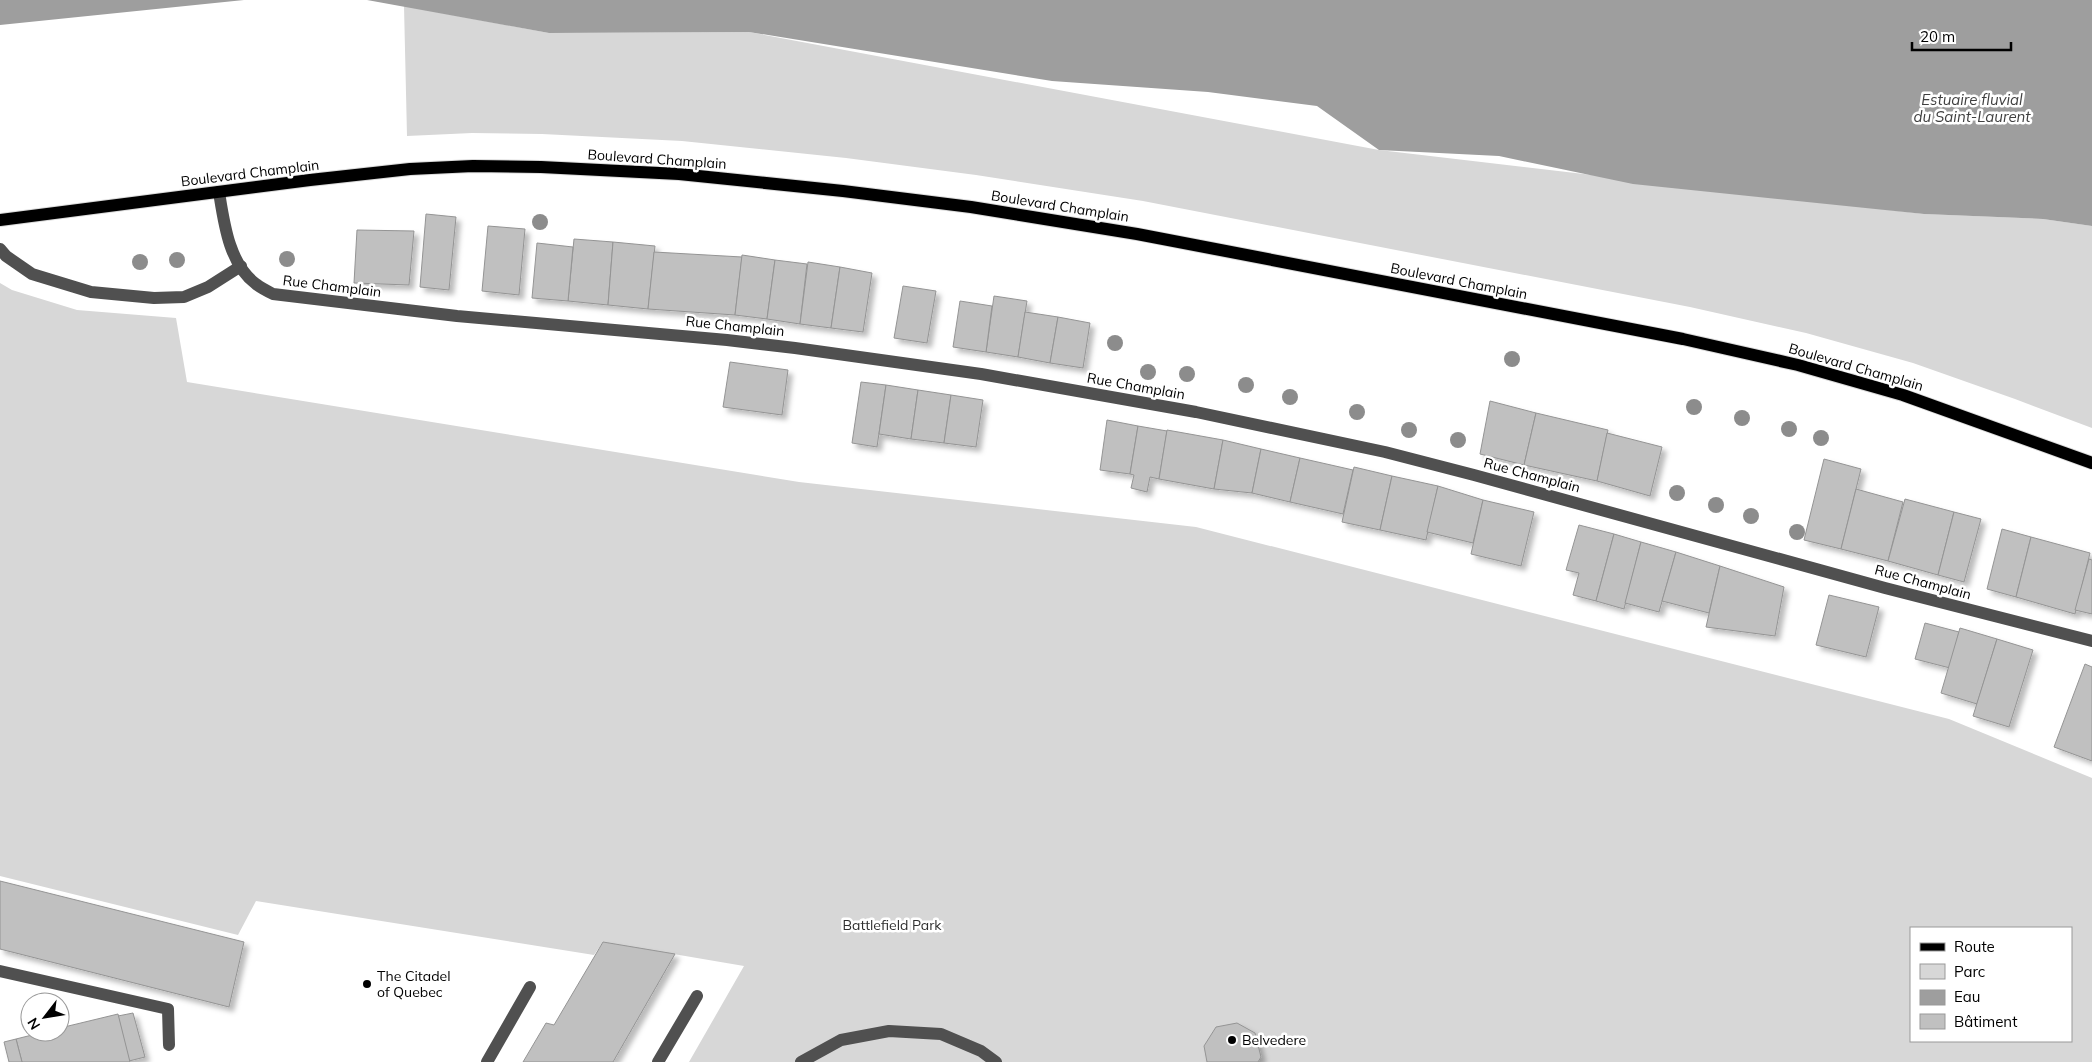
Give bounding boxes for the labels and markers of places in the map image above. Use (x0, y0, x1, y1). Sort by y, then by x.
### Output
place label: The Citadel of Quebec (377, 967, 451, 1001)
marker: The Citadel of Quebec (361, 978, 373, 990)
place label: Belvedere (1242, 1031, 1306, 1049)
marker: Belvedere (1226, 1034, 1238, 1046)

